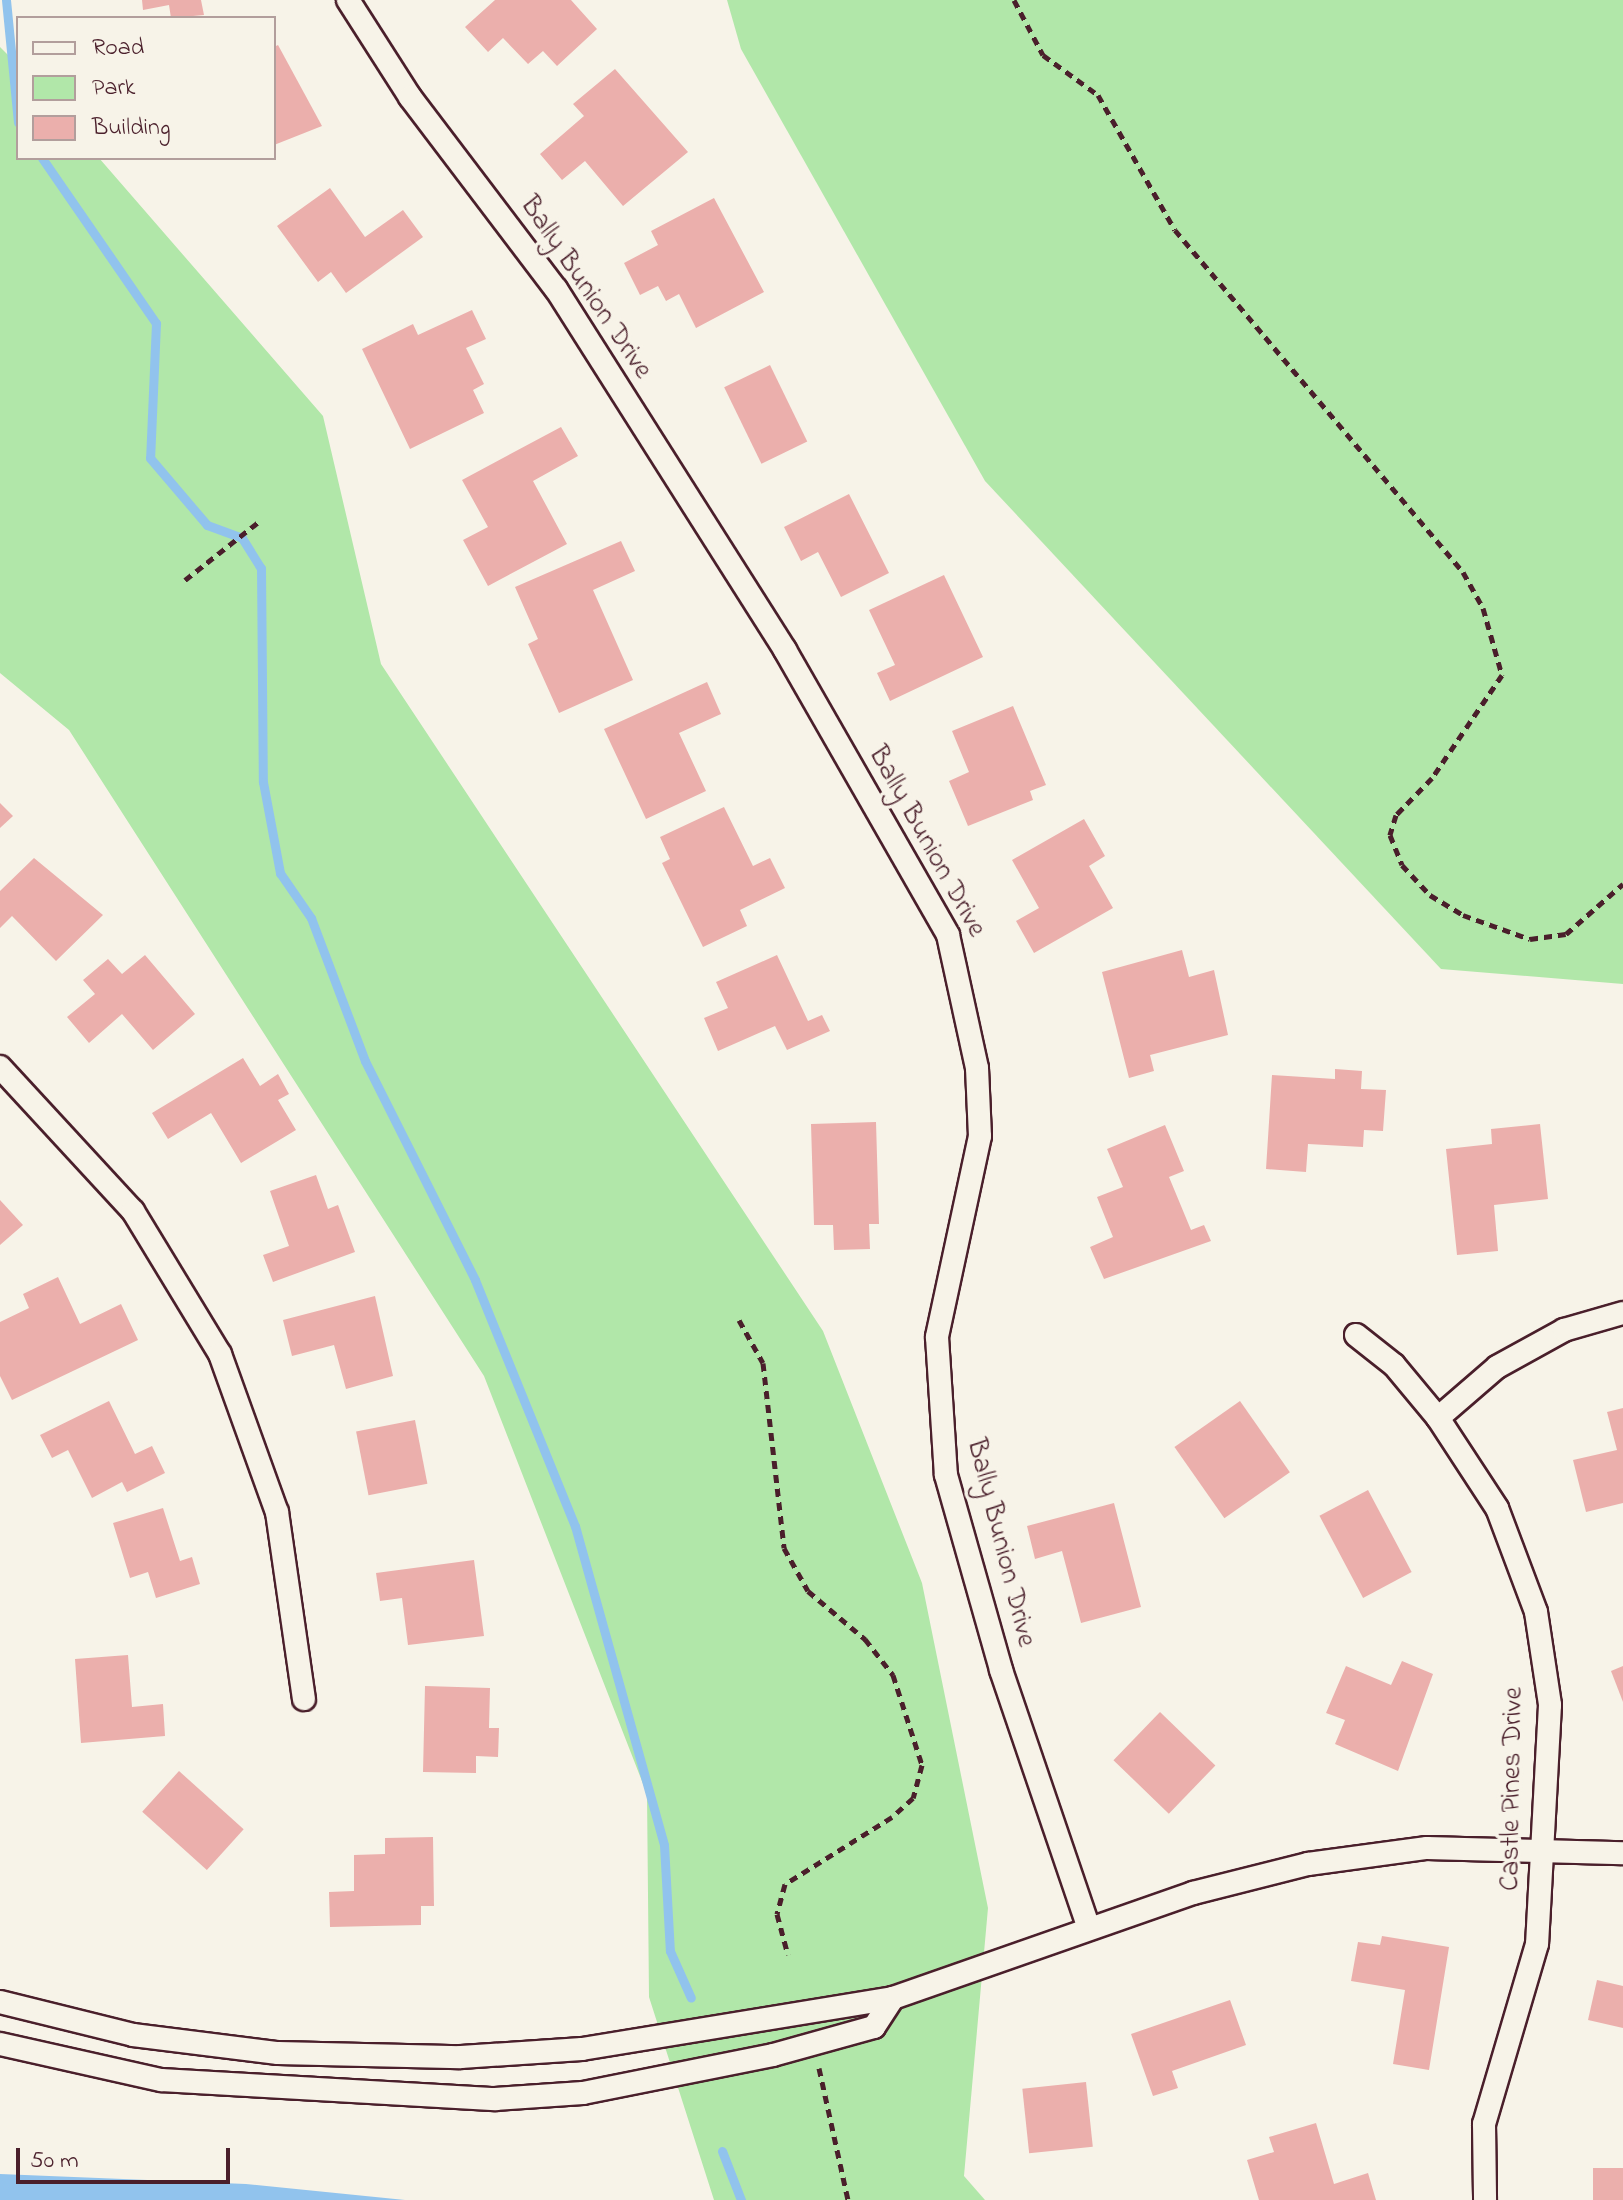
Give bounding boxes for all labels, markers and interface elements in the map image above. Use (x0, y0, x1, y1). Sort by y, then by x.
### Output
legend (16, 16, 276, 160)
text: Road (92, 31, 144, 66)
text: Park (92, 71, 135, 106)
text: Building (92, 111, 171, 146)
street label: Bally Bunion Drive (511, 190, 659, 386)
street label: Bally Bunion Drive (860, 741, 992, 943)
street label: Bally Bunion Drive (958, 1435, 1042, 1651)
street label: Castle Pines Drive (1494, 1687, 1532, 1891)
scale bar (20, 2132, 234, 2182)
text: 50 m (30, 2144, 79, 2179)

